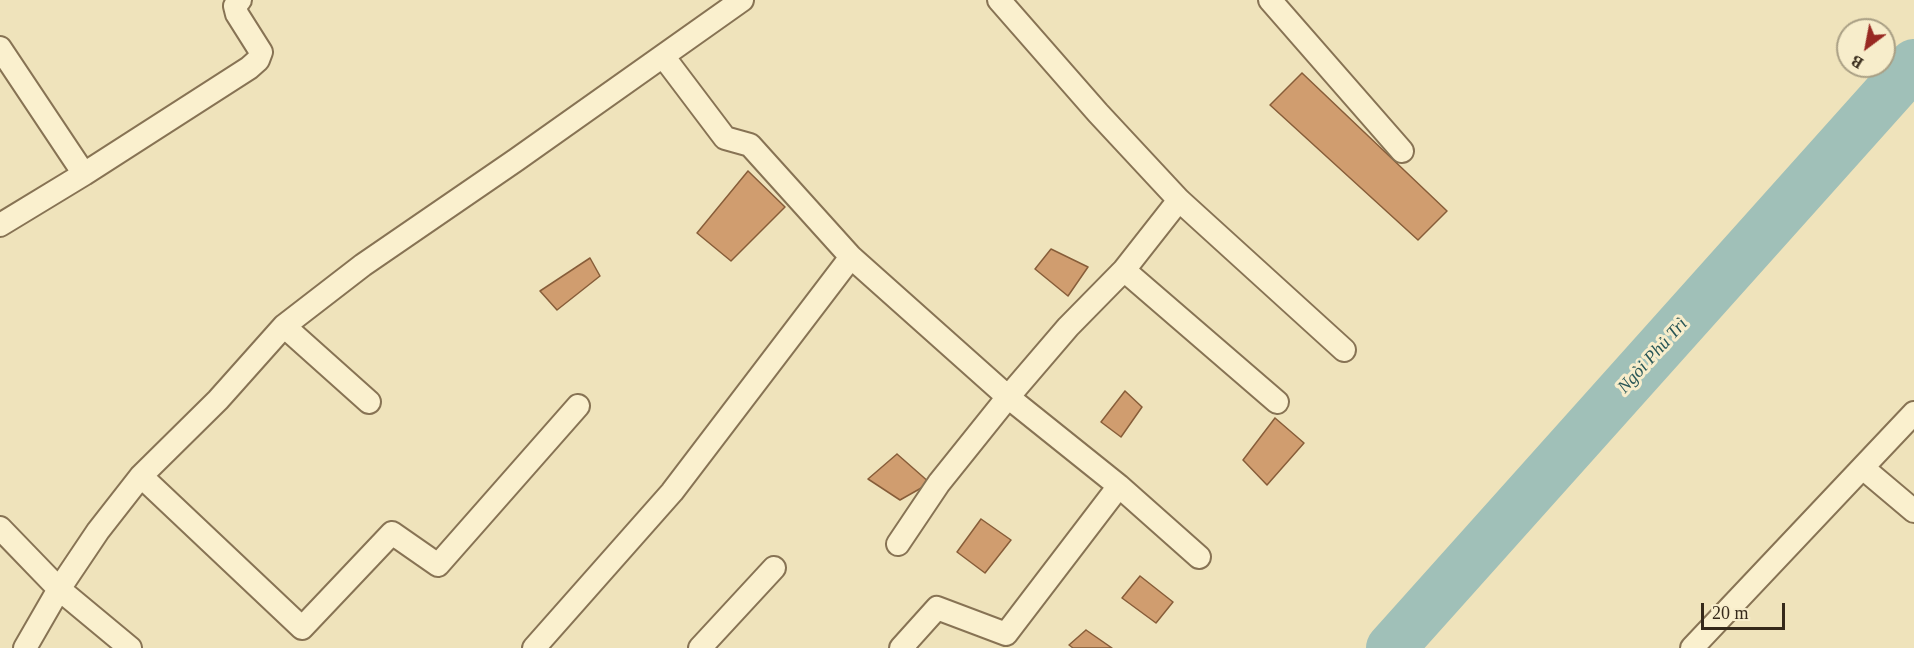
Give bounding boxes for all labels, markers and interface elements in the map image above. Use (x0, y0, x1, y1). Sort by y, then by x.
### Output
north arrow (1836, 18, 1896, 78)
text: B (1848, 52, 1866, 72)
water label: Ngòi Phủ Trì (1614, 314, 1692, 398)
scale bar (1704, 591, 1788, 629)
text: 20 m (1712, 603, 1749, 623)

